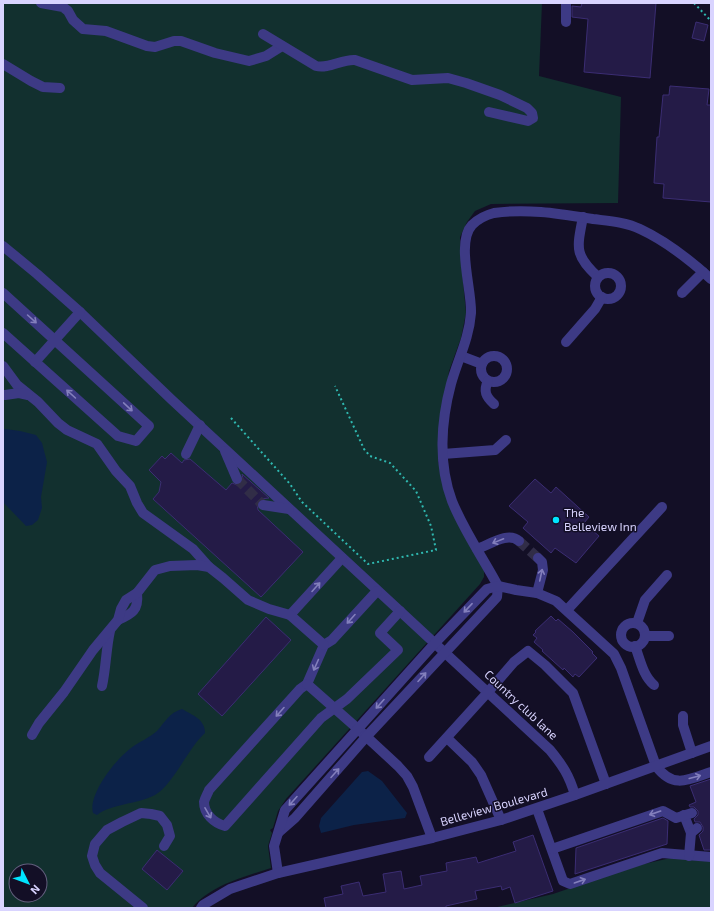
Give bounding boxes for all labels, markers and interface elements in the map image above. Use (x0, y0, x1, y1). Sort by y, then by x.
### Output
one-way arrow (27, 314, 37, 323)
one-way arrow (66, 390, 77, 399)
one-way arrow (123, 402, 133, 411)
place label: The Belleview Inn (564, 505, 637, 533)
marker: The Belleview Inn (551, 515, 561, 525)
one-way arrow (493, 537, 505, 545)
one-way arrow (538, 569, 546, 582)
one-way arrow (311, 582, 320, 592)
one-way arrow (464, 603, 473, 613)
one-way arrow (347, 614, 356, 624)
one-way arrow (312, 658, 319, 670)
street label: Country club lane (482, 667, 561, 742)
one-way arrow (417, 672, 426, 682)
one-way arrow (376, 699, 385, 709)
one-way arrow (275, 706, 284, 717)
one-way arrow (330, 768, 339, 779)
one-way arrow (688, 773, 701, 780)
street label: Belleview Boulevard (438, 784, 549, 828)
one-way arrow (289, 796, 298, 806)
one-way arrow (204, 807, 213, 818)
one-way arrow (649, 810, 662, 817)
north arrow (8, 863, 48, 903)
one-way arrow (574, 876, 586, 884)
text: N (28, 883, 43, 897)

